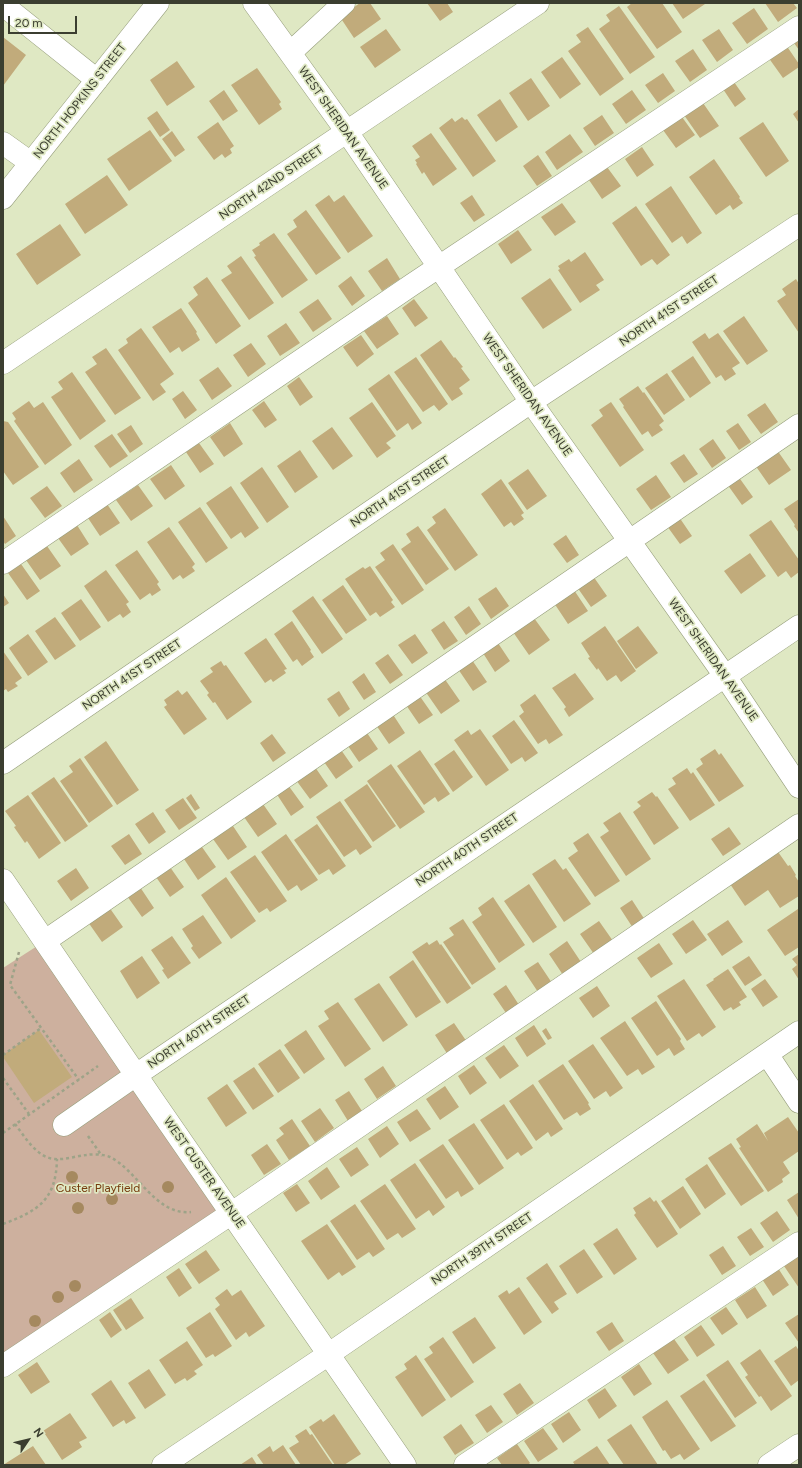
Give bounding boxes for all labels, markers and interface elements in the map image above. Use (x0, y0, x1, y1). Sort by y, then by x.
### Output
scale bar (10, 8, 79, 34)
text: 20 m (15, 16, 43, 30)
street label: NORTH HOPKINS STREET (30, 40, 130, 162)
street label: WEST SHERIDAN AVENUE (295, 64, 391, 192)
street label: NORTH 42ND STREET (217, 143, 325, 223)
street label: NORTH 41ST STREET (617, 272, 721, 350)
street label: WEST SHERIDAN AVENUE (479, 331, 575, 459)
street label: NORTH 41ST STREET (348, 453, 452, 531)
street label: WEST SHERIDAN AVENUE (665, 596, 761, 724)
street label: NORTH 41ST STREET (80, 636, 184, 714)
street label: NORTH 40TH STREET (413, 810, 521, 890)
street label: NORTH 40TH STREET (145, 992, 253, 1072)
street label: WEST CUSTER AVENUE (160, 1115, 248, 1231)
park label: Custer Playfield (56, 1181, 140, 1195)
street label: NORTH 39TH STREET (429, 1210, 535, 1288)
north arrow (8, 1420, 48, 1460)
text: N (30, 1426, 46, 1440)

